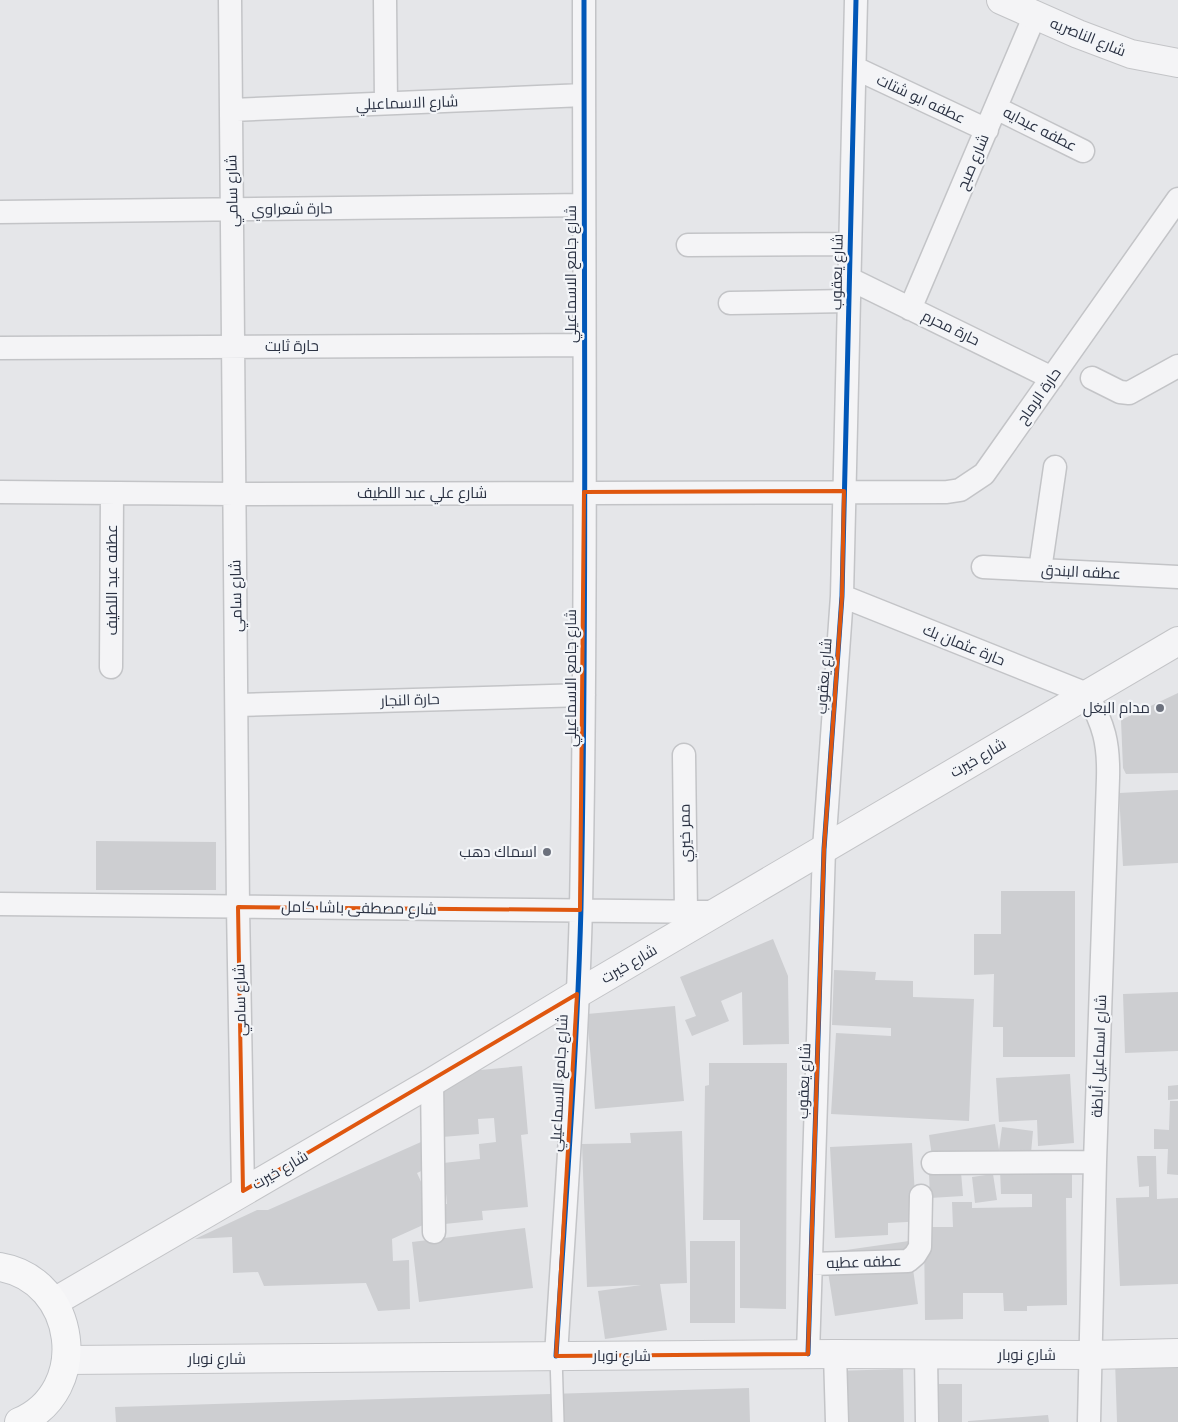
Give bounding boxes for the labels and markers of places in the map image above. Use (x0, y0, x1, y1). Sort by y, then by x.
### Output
place label: مدام البغل (1083, 699, 1150, 718)
marker: مدام البغل (1154, 702, 1166, 714)
place label: اسماك دهب (459, 843, 537, 860)
marker: اسماك دهب (541, 846, 553, 858)

